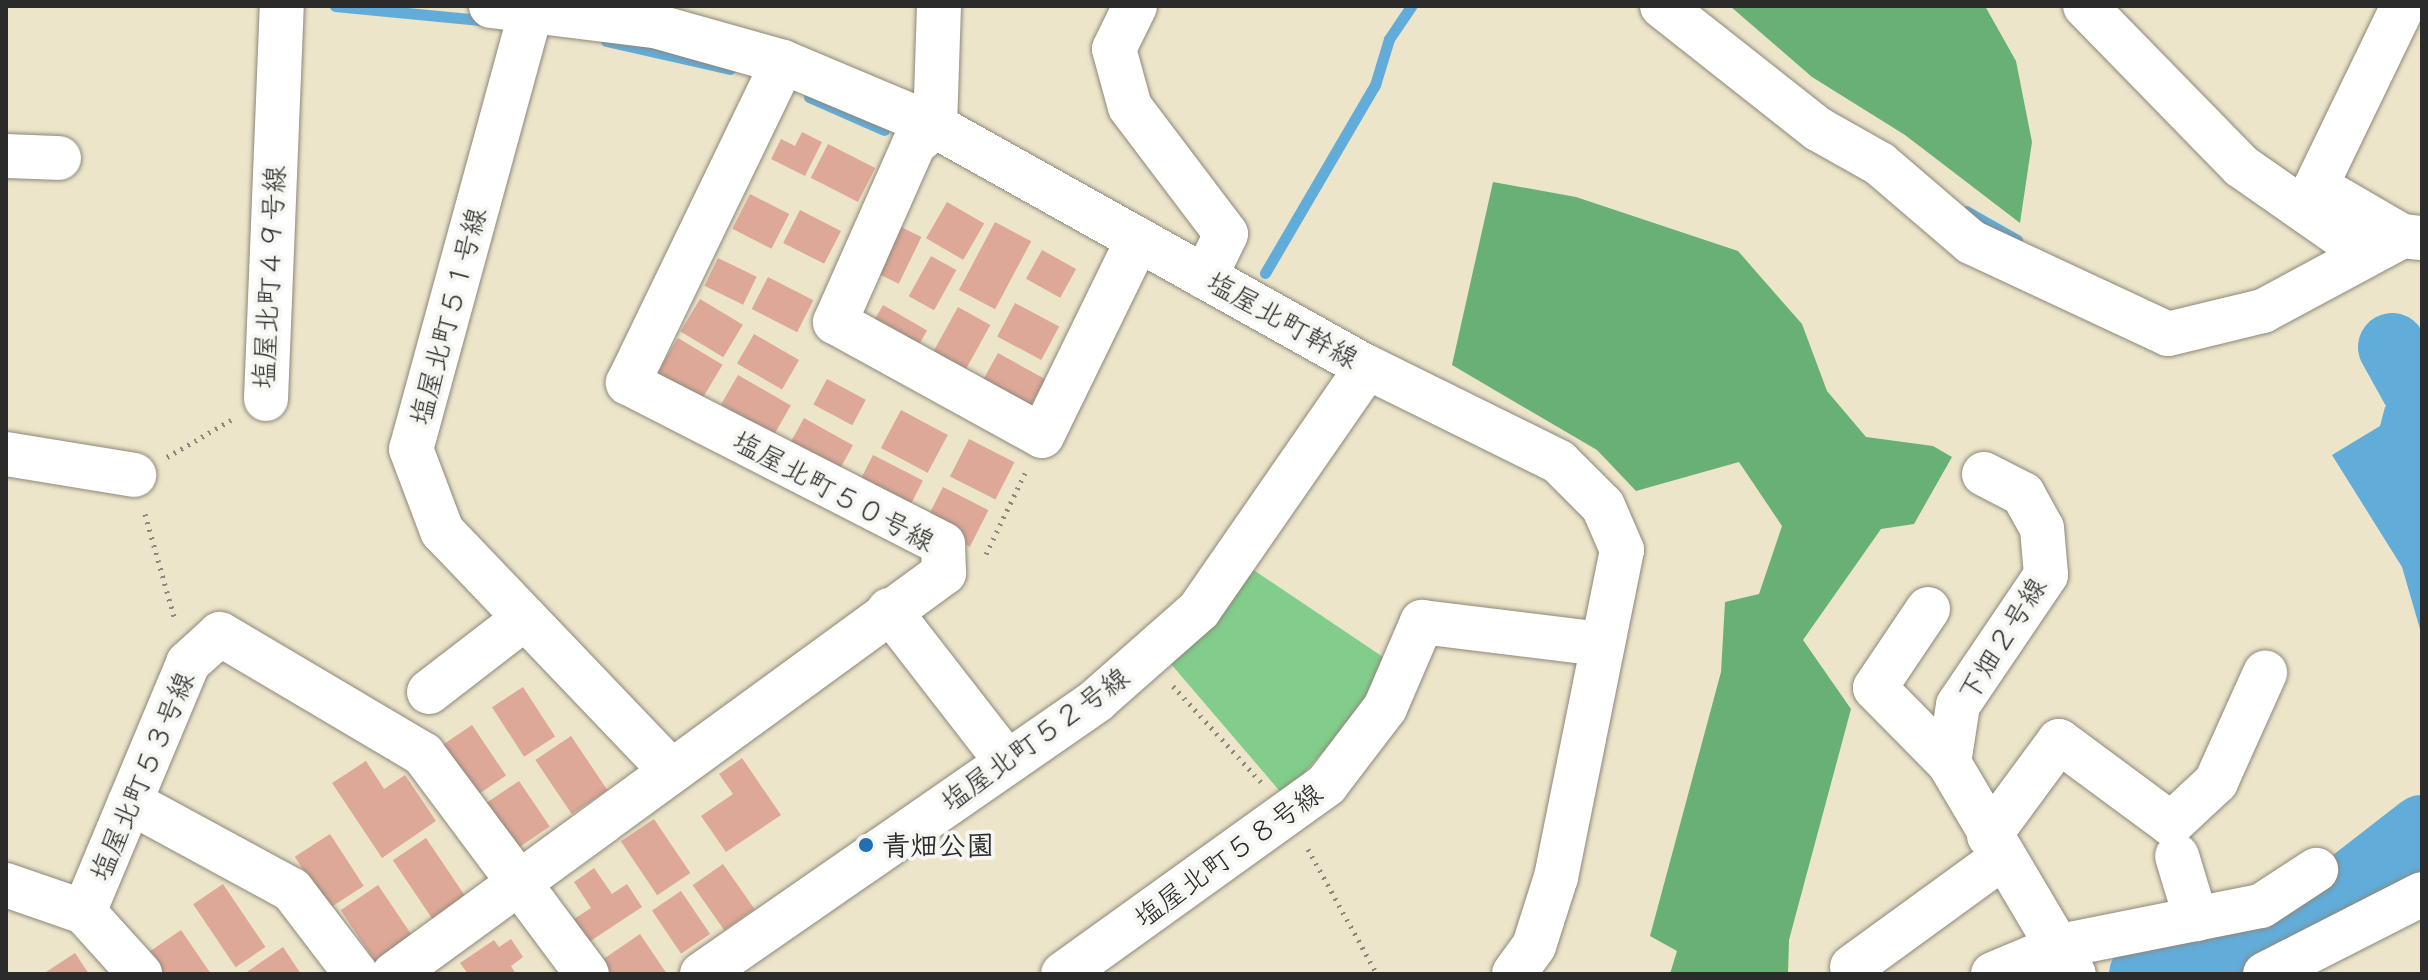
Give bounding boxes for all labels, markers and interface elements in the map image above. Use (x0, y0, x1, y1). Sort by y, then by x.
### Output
street label: 塩屋北町４９号線 (246, 164, 292, 390)
street label: 塩屋北町５１号線 (403, 203, 493, 429)
street label: 塩屋北町幹線 (1201, 265, 1365, 375)
street label: 塩屋北町５０号線 (727, 424, 941, 558)
street label: 下畑２号線 (1951, 571, 2053, 707)
street label: 塩屋北町５２号線 (935, 660, 1135, 818)
street label: 塩屋北町５３号線 (83, 666, 201, 886)
street label: 塩屋北町５８号線 (1128, 776, 1328, 934)
place label: 青畑公園 (882, 828, 994, 862)
marker: 青畑公園 (857, 836, 875, 854)

